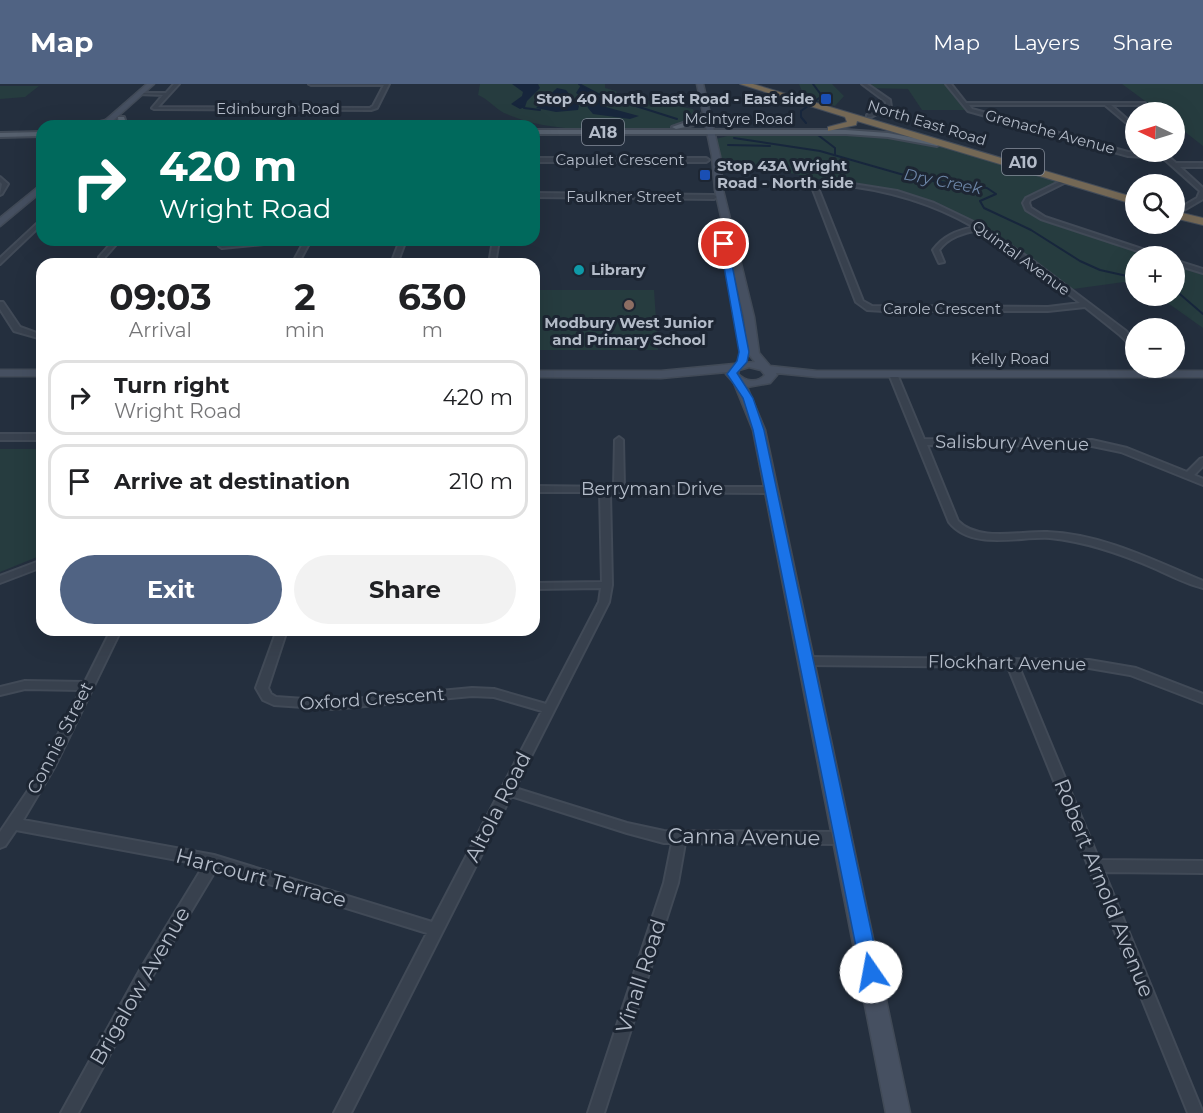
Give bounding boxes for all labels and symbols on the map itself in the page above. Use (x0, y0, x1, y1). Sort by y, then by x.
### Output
place label: Stop 40 North East Road - East side (536, 89, 814, 108)
marker: Stop 40 North East Road - East side (819, 92, 833, 106)
street label: North East Road (865, 95, 989, 150)
street label: Edinburgh Road (216, 99, 340, 118)
north arrow (1125, 102, 1185, 162)
street label: Grenache Avenue (983, 105, 1117, 158)
street label: McIntyre Road (684, 109, 794, 128)
road number: A18 (582, 119, 624, 145)
road number: A10 (1002, 149, 1044, 175)
street label: Capulet Crescent (555, 150, 685, 169)
place label: Stop 43A Wright Road - North side (717, 156, 854, 192)
water label: Dry Creek (902, 165, 985, 199)
marker: Stop 43A Wright Road - North side (698, 168, 712, 182)
street label: Faulkner Street (566, 187, 682, 206)
street label: Quintal Avenue (969, 216, 1074, 299)
pin (698, 218, 749, 269)
place label: Library (591, 260, 647, 279)
marker: Library (572, 263, 586, 277)
marker: Modbury West Junior and Primary School (622, 298, 636, 312)
street label: Carole Crescent (883, 299, 1001, 318)
place label: Modbury West Junior and Primary School (544, 313, 714, 349)
street label: Kelly Road (971, 349, 1049, 368)
street label: Salisbury Avenue (935, 431, 1089, 455)
street label: Berryman Drive (581, 478, 723, 500)
street label: Flockhart Avenue (928, 651, 1087, 675)
street label: Connie Street (22, 678, 98, 798)
street label: Oxford Crescent (299, 683, 445, 715)
street label: Altola Road (459, 748, 536, 866)
street label: Robert Arnold Avenue (1049, 775, 1160, 1001)
street label: Canna Avenue (667, 823, 821, 850)
street label: Harcourt Terrace (173, 843, 349, 912)
street label: Brigalow Avenue (84, 902, 195, 1069)
street label: Vinall Road (610, 916, 671, 1036)
position arrow (839, 940, 903, 1004)

